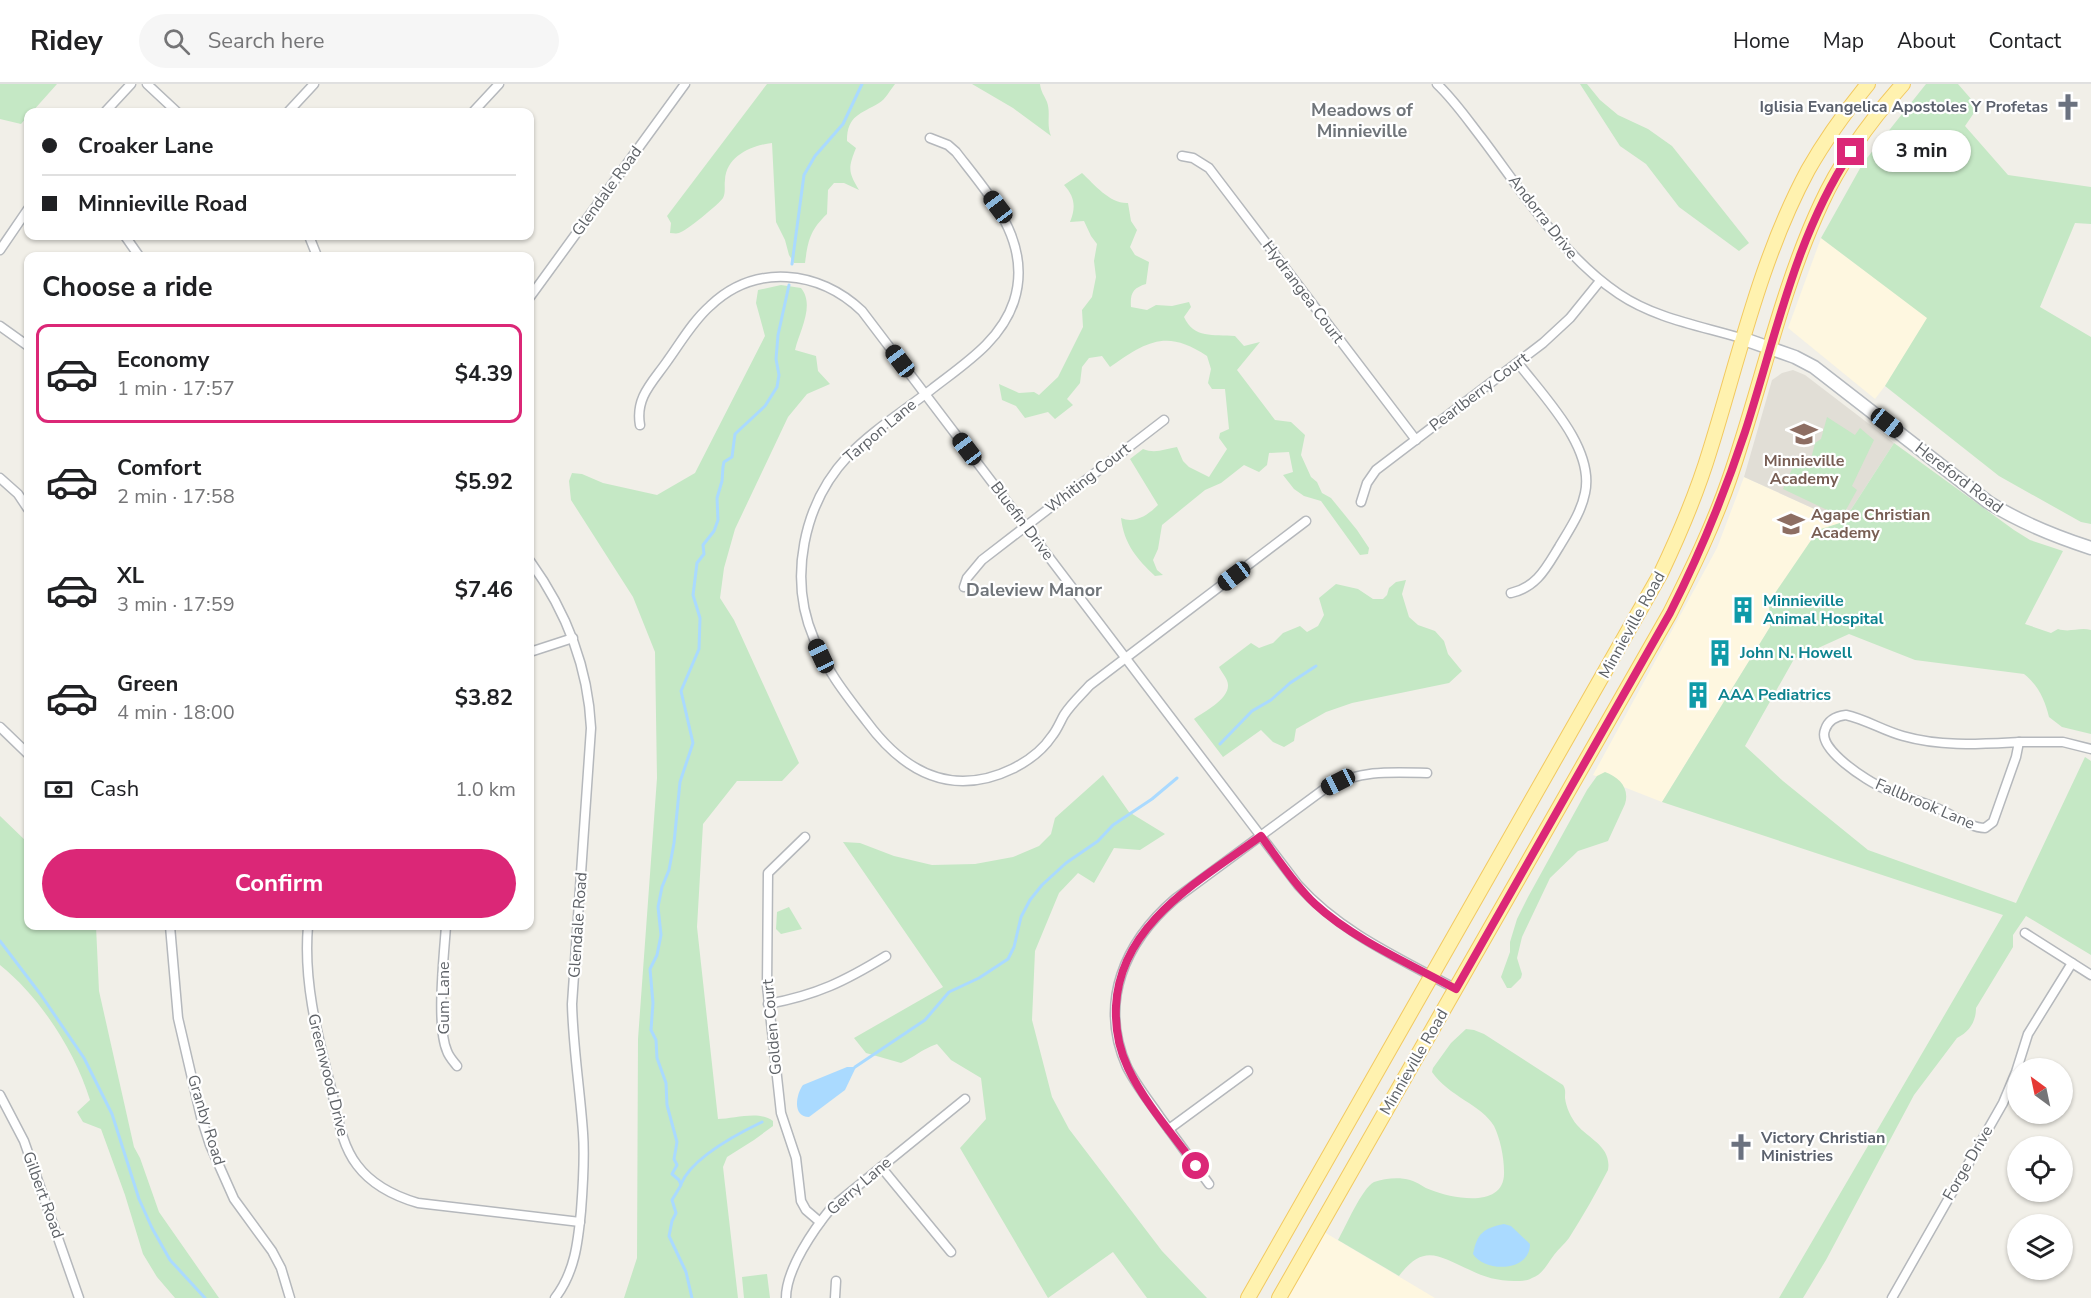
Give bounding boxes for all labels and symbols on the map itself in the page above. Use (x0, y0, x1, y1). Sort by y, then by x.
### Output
church icon: Iglisia Evangelica Apostoles Y Profetas (2053, 92, 2083, 122)
place label: Iglisia Evangelica Apostoles Y Profetas (1760, 96, 2048, 118)
district label: Meadows of Minnieville (1311, 98, 1413, 143)
callout: 3 min (1872, 131, 1971, 173)
route end (1837, 138, 1864, 165)
street label: Glendale Road (567, 142, 647, 240)
street label: Andorra Drive (1503, 170, 1583, 264)
car (980, 187, 1016, 227)
street label: Hydrangea Court (1257, 236, 1349, 348)
car (882, 341, 918, 381)
street label: Pearlberry Court (1425, 347, 1534, 437)
street label: Tarpon Lane (839, 394, 921, 468)
car (1867, 405, 1907, 441)
school or university icon: Minnieville Academy (1789, 419, 1819, 449)
car (949, 429, 985, 469)
street label: Whiting Court (1041, 438, 1135, 518)
street label: Hereford Road (1910, 438, 2008, 518)
place label: Minnieville Academy (1764, 450, 1845, 490)
street label: Bluefin Drive (985, 477, 1059, 565)
place label: Agape Christian Academy (1811, 504, 1930, 544)
school or university icon: Agape Christian Academy (1776, 509, 1806, 539)
car (1214, 558, 1254, 594)
street label: Minnieville Road (1594, 568, 1670, 682)
district label: Daleview Manor (966, 578, 1102, 602)
place label: Minnieville Animal Hospital (1763, 590, 1884, 630)
building icon: Minnieville Animal Hospital (1728, 595, 1758, 625)
car (805, 636, 837, 676)
building icon: John N. Howell (1705, 638, 1735, 668)
place label: John N. Howell (1739, 642, 1852, 664)
building icon: AAA Pediatrics (1683, 680, 1713, 710)
place label: AAA Pediatrics (1718, 684, 1831, 706)
car (1318, 766, 1358, 798)
street label: Fallbrook Lane (1872, 773, 1978, 835)
street label: Glendale Road (563, 871, 593, 979)
street label: Gum Lane (433, 961, 455, 1035)
street label: Golden Court (757, 978, 787, 1076)
street label: Minnieville Road (1375, 1005, 1453, 1119)
street label: Greenwood Drive (302, 1011, 354, 1139)
north arrow (2007, 1058, 2073, 1124)
street label: Granby Road (182, 1072, 230, 1168)
street label: Forge Drive (1938, 1122, 1998, 1204)
place label: Victory Christian Ministries (1760, 1127, 1885, 1167)
church icon: Victory Christian Ministries (1726, 1132, 1756, 1162)
street label: Gilbert Road (17, 1148, 69, 1242)
street label: Gerry Lane (822, 1152, 896, 1220)
route start (1182, 1152, 1209, 1179)

